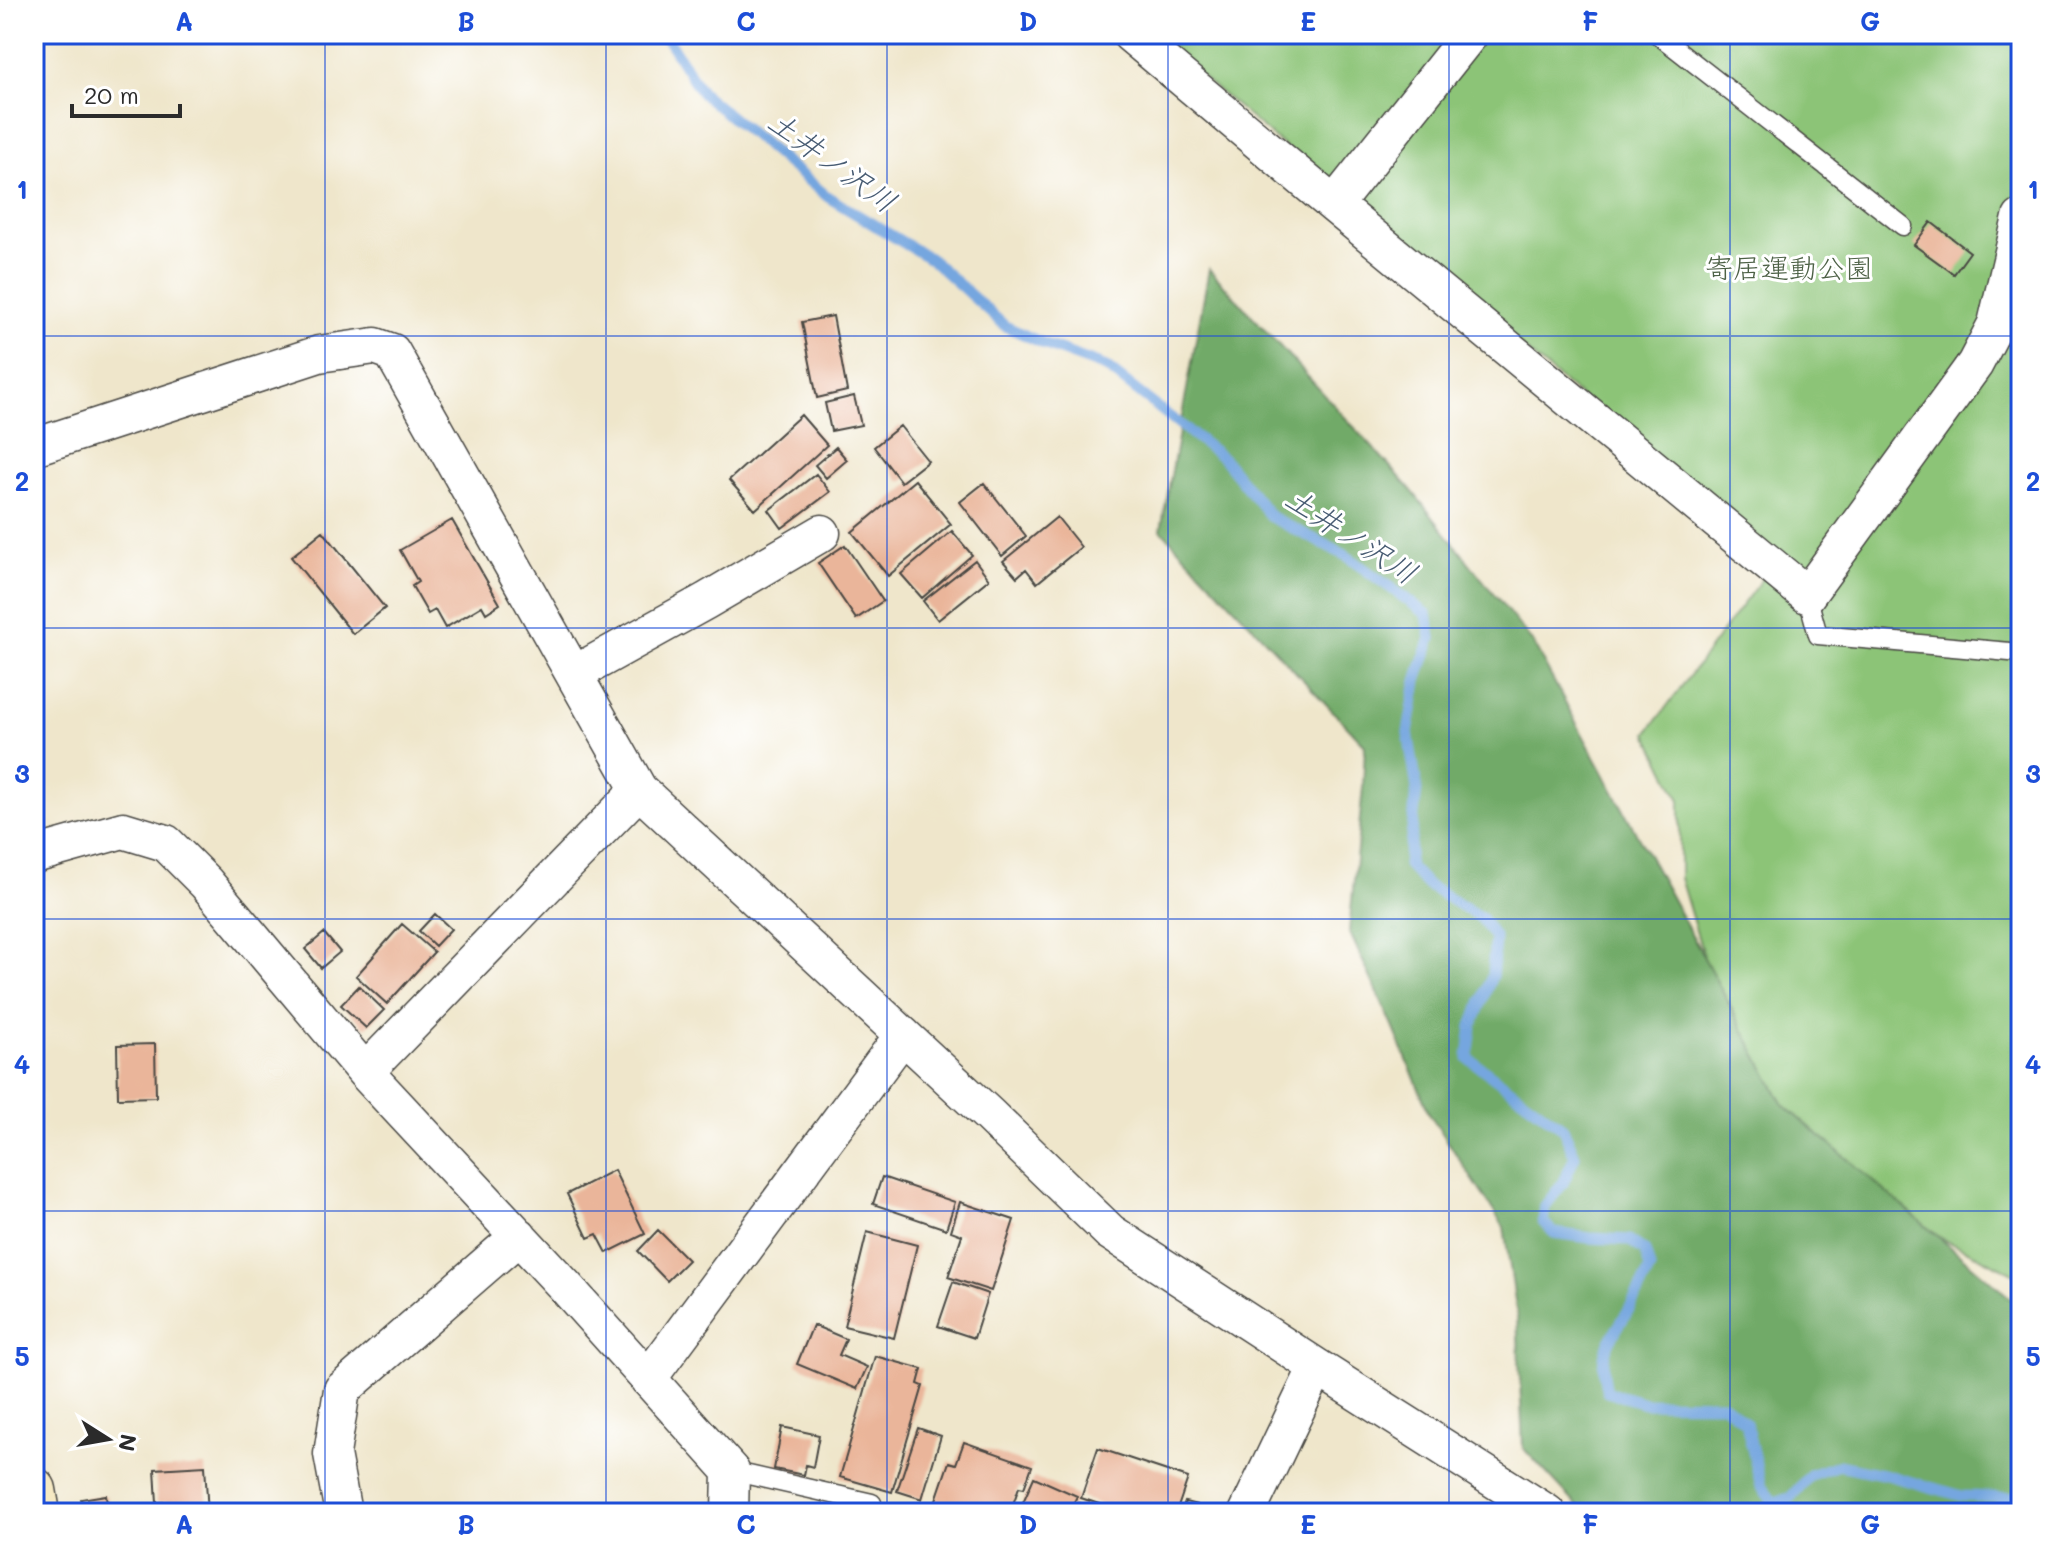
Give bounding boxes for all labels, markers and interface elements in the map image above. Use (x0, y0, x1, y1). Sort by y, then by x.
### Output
text: A (175, 4, 193, 38)
text: B (457, 4, 475, 38)
text: C (736, 4, 756, 38)
text: D (1019, 4, 1037, 38)
text: E (1300, 4, 1316, 38)
text: F (1582, 4, 1598, 38)
text: G (1860, 4, 1880, 38)
scale bar (72, 68, 180, 118)
text: 20 m (84, 79, 139, 110)
water label: 土井ノ沢川 (761, 100, 906, 221)
text: 1 (16, 172, 28, 206)
text: 1 (2027, 172, 2039, 206)
park label: 寄居運動公園 (1705, 249, 1873, 285)
text: 2 (15, 464, 29, 498)
text: 2 (2026, 464, 2040, 498)
water label: 土井ノ沢川 (1278, 477, 1426, 592)
text: 3 (14, 756, 30, 790)
text: 3 (2025, 756, 2041, 790)
text: 4 (14, 1047, 30, 1081)
text: 4 (2025, 1047, 2041, 1081)
text: 5 (14, 1339, 30, 1373)
text: 5 (2025, 1339, 2041, 1373)
north arrow (68, 1399, 148, 1479)
text: N (112, 1432, 144, 1454)
text: A (175, 1507, 193, 1541)
text: B (457, 1507, 475, 1541)
text: C (736, 1507, 756, 1541)
text: D (1019, 1507, 1037, 1541)
text: E (1300, 1507, 1316, 1541)
text: F (1582, 1507, 1598, 1541)
text: G (1860, 1507, 1880, 1541)

